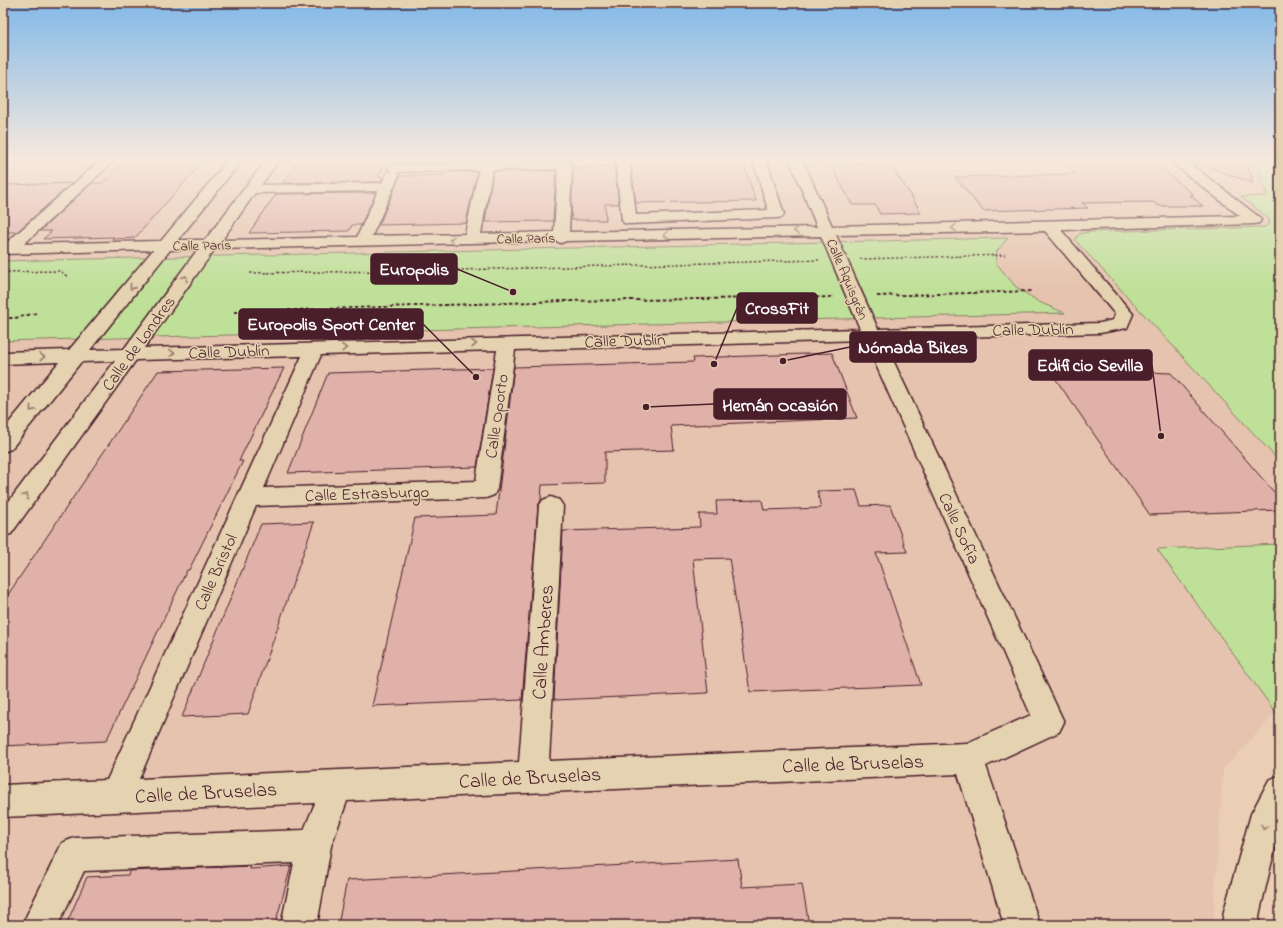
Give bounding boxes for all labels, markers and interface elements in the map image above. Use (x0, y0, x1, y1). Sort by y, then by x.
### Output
one-way arrow (951, 224, 957, 232)
one-way arrow (793, 227, 799, 236)
street label: Calle París (497, 228, 555, 251)
one-way arrow (663, 231, 669, 239)
street label: Calle París (173, 235, 231, 258)
one-way arrow (449, 236, 455, 244)
street label: Calle Aquisgrán (819, 236, 873, 324)
callout: Europolis (371, 254, 457, 284)
text: Europolis (379, 258, 449, 284)
one-way arrow (181, 275, 188, 282)
one-way arrow (130, 282, 137, 289)
street label: Calle de Londres (96, 291, 182, 397)
callout: CrossFit (737, 293, 817, 323)
text: CrossFit (745, 297, 810, 323)
callout: Europolis Sport Center (239, 309, 423, 339)
text: Europolis Sport Center (247, 313, 415, 339)
street label: Calle Dublín (992, 317, 1074, 344)
street label: Calle Dublín (584, 328, 666, 355)
callout: Nómada Bikes (850, 332, 976, 362)
text: Nómada Bikes (858, 336, 968, 362)
street label: Calle Dublín (188, 339, 270, 366)
one-way arrow (471, 340, 477, 349)
one-way arrow (341, 344, 347, 352)
one-way arrow (169, 348, 175, 357)
callout: Edificio Sevilla (1029, 350, 1152, 380)
one-way arrow (39, 352, 45, 361)
text: Edificio Sevilla (1037, 354, 1144, 380)
street label: Calle Oporto (479, 372, 516, 460)
callout: Hernán Ocasión (714, 389, 846, 419)
text: Hernán Ocasión (722, 394, 838, 420)
one-way arrow (29, 404, 36, 411)
street label: Calle Estrasburgo (305, 480, 430, 511)
street label: Calle Sofía (931, 489, 986, 568)
one-way arrow (21, 493, 28, 500)
street label: Calle Bristol (188, 530, 244, 615)
street label: Calle Amberes (526, 584, 563, 701)
street label: Calle de Bruselas (782, 749, 925, 782)
street label: Calle de Bruselas (458, 761, 602, 798)
street label: Calle de Bruselas (134, 776, 278, 813)
one-way arrow (1260, 823, 1269, 830)

